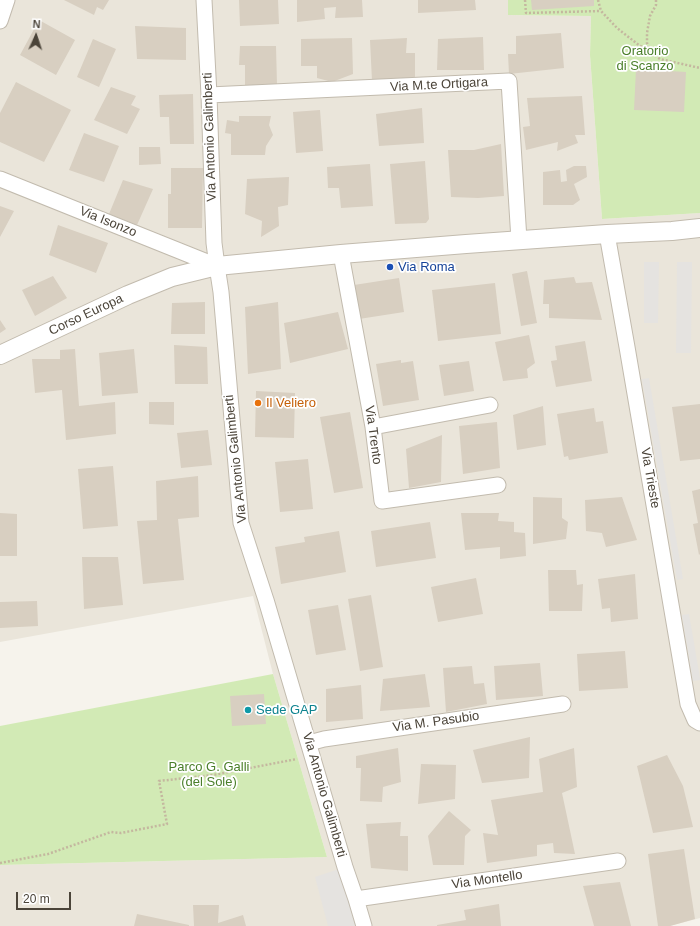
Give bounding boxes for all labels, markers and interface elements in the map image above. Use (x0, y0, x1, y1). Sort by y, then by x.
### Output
north arrow (16, 16, 56, 56)
text: N (32, 18, 41, 30)
park label: Oratorio di Scanzo (616, 43, 674, 74)
street label: Via Antonio Galimberti (200, 72, 220, 202)
street label: Via M.te Ortigara (390, 75, 488, 95)
street label: Via Isonzo (77, 203, 139, 241)
place label: Via Roma (398, 259, 455, 275)
marker: Via Roma (385, 262, 395, 272)
street label: Corso Europa (46, 291, 126, 339)
street label: Via Antonio Galimberti (221, 394, 251, 524)
place label: Il Veliero (266, 395, 316, 411)
marker: Il Veliero (253, 398, 263, 408)
street label: Via Trento (361, 405, 385, 465)
street label: Via Trieste (637, 446, 663, 510)
place label: Sede GAP (256, 702, 317, 718)
marker: Sede GAP (243, 705, 253, 715)
street label: Via M. Pasubio (392, 708, 480, 736)
street label: Via Antonio Galimberti (299, 731, 349, 859)
park label: Parco G. Galli (del Sole) (169, 759, 249, 790)
street label: Via Montello (451, 867, 523, 893)
scale bar (18, 884, 73, 910)
text: 20 m (23, 892, 50, 906)

